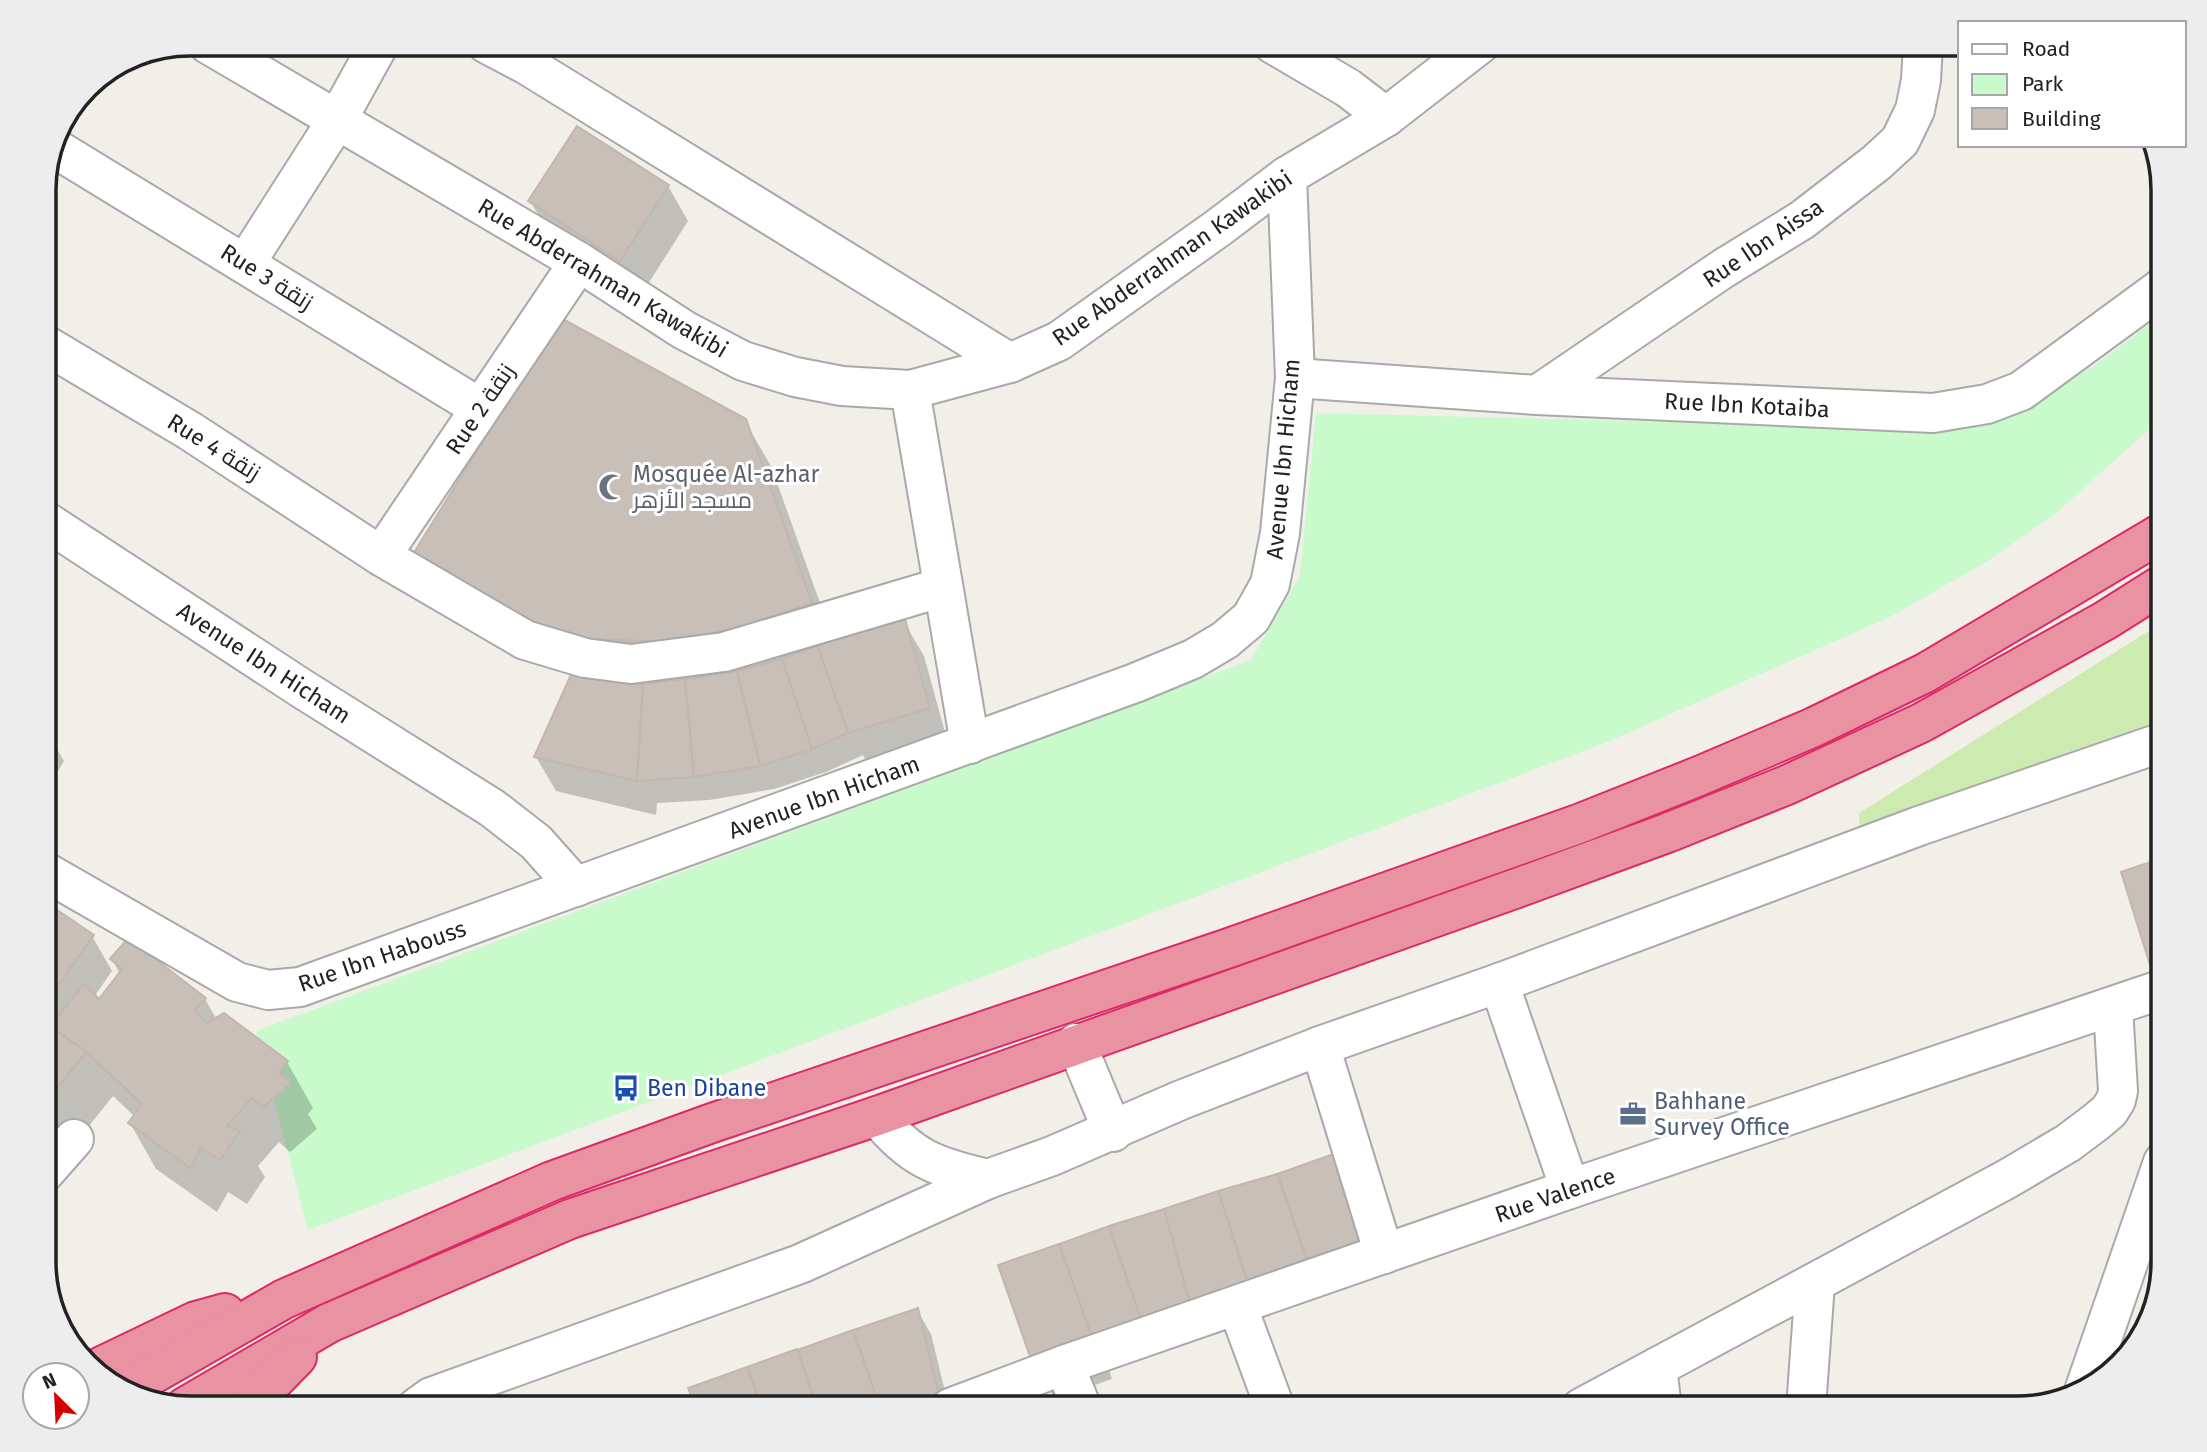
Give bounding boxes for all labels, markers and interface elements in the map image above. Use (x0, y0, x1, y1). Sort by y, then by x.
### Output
legend (1958, 21, 2186, 147)
text: Road (2022, 36, 2070, 62)
text: Park (2022, 71, 2064, 97)
text: Building (2022, 106, 2101, 132)
street label: Rue Abderrahman Kawakibi (1047, 164, 1297, 352)
street label: Rue Abderrahman Kawakibi (473, 192, 733, 364)
street label: Rue Ibn Aissa (1697, 192, 1829, 294)
street label: Rue 3 زنقة (216, 238, 318, 316)
street label: Rue 2 زنقة (439, 358, 521, 460)
street label: Avenue Ibn Hicham (1260, 358, 1306, 560)
street label: Rue Ibn Kotaiba (1664, 387, 1830, 423)
street label: Rue 4 زنقة (162, 407, 266, 487)
place label: Mosquée Al-azhar مسجد الأزهر (631, 460, 820, 514)
mosque icon: Mosquée Al-azhar مسجد الأزهر (597, 472, 627, 502)
street label: Avenue Ibn Hicham (172, 596, 356, 730)
street label: Avenue Ibn Hicham (725, 749, 923, 845)
street label: Rue Ibn Habouss (294, 914, 470, 998)
bus stop icon: Ben Dibane (611, 1073, 641, 1103)
place label: Ben Dibane (647, 1074, 766, 1102)
place label: Bahhane Survey Office (1654, 1087, 1790, 1141)
office icon: Bahhane Survey Office (1618, 1099, 1648, 1129)
street label: Rue Valence (1491, 1161, 1619, 1229)
north arrow (21, 1361, 91, 1431)
text: N (39, 1368, 60, 1394)

